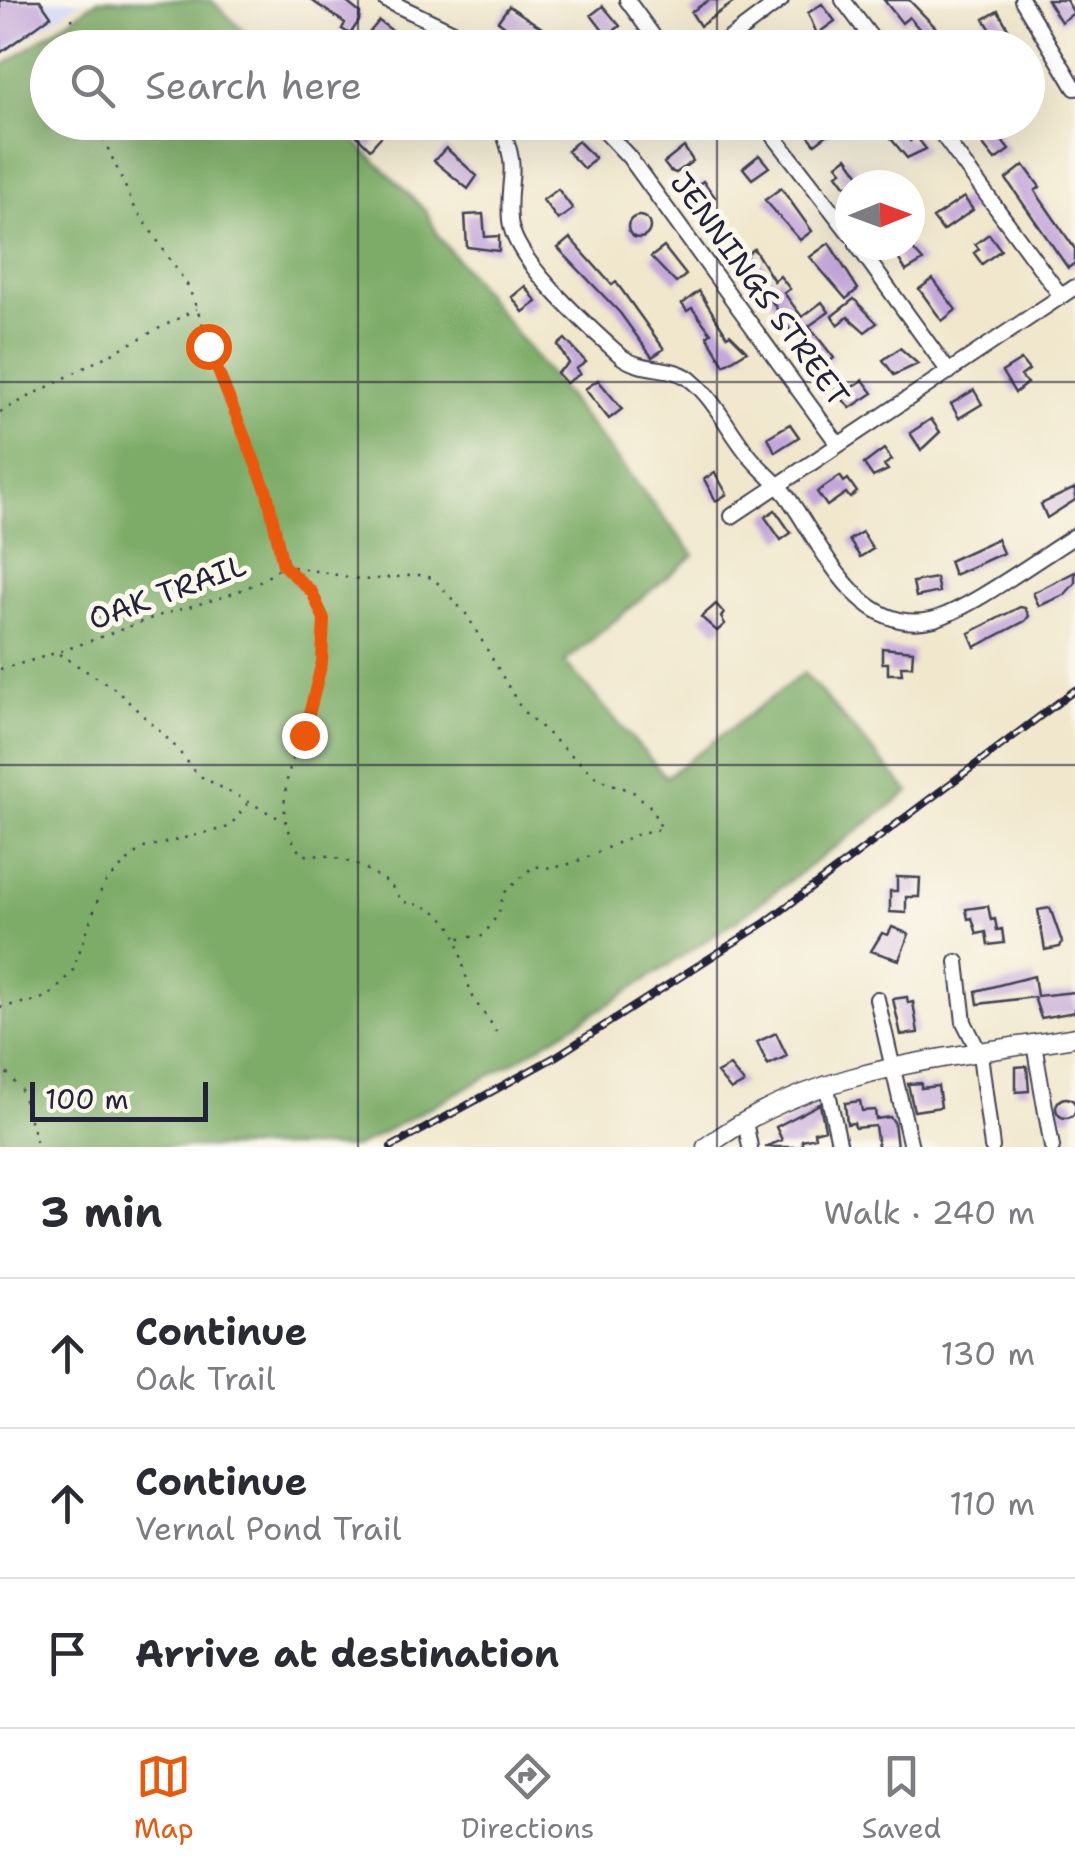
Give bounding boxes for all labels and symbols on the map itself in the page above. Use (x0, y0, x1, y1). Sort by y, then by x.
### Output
street label: JENNINGS STREET (661, 163, 859, 415)
north arrow (835, 170, 925, 260)
route start (186, 324, 232, 370)
street label: OAK TRAIL (83, 545, 251, 639)
route end (282, 713, 328, 759)
scale bar (30, 1077, 208, 1122)

